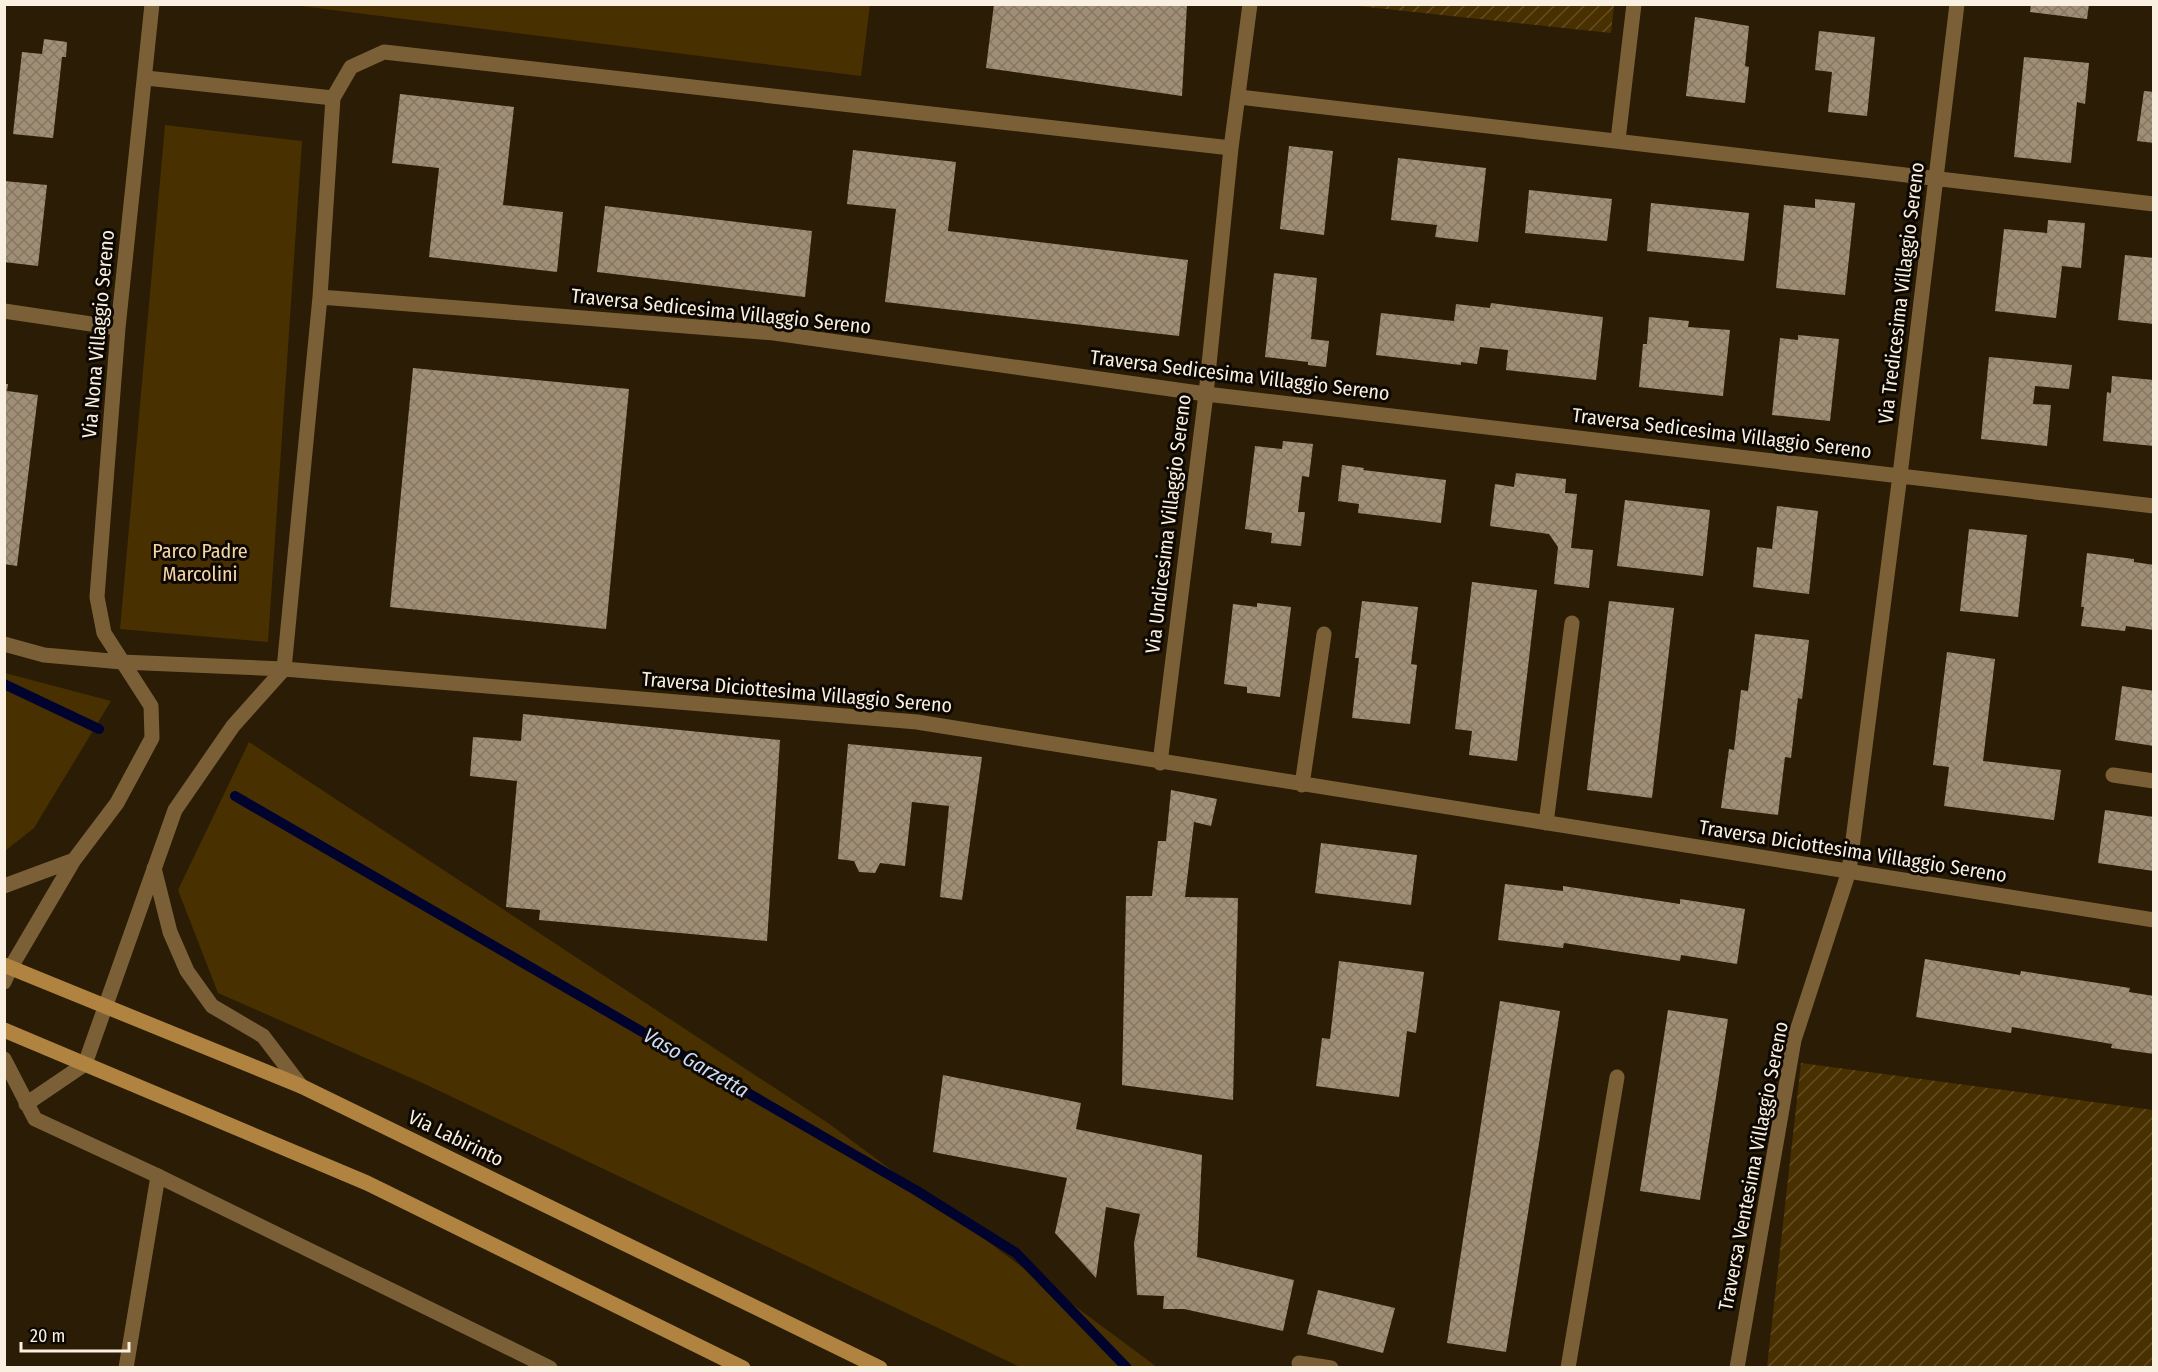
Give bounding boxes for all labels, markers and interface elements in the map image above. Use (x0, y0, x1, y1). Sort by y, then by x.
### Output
street label: Via Tredicesima Villaggio Sereno (1873, 161, 1929, 425)
street label: Via Nona Villaggio Sereno (77, 229, 119, 439)
street label: Traversa Sedicesima Villaggio Sereno (570, 283, 872, 339)
street label: Traversa Sedicesima Villaggio Sereno (1089, 345, 1391, 405)
street label: Via Undicesima Villaggio Sereno (1140, 393, 1196, 655)
street label: Traversa Sedicesima Villaggio Sereno (1571, 403, 1873, 463)
park label: Parco Padre Marcolini (152, 539, 248, 586)
street label: Traversa Diciottesima Villaggio Sereno (641, 666, 953, 718)
street label: Traversa Diciottesima Villaggio Sereno (1697, 815, 2009, 887)
street label: Traversa Ventesima Villaggio Sereno (1713, 1019, 1793, 1313)
water label: Vaso Garzetta (638, 1022, 754, 1104)
street label: Via Labirinto (404, 1105, 508, 1171)
scale bar (21, 1315, 129, 1353)
text: 20 m (30, 1325, 65, 1347)

